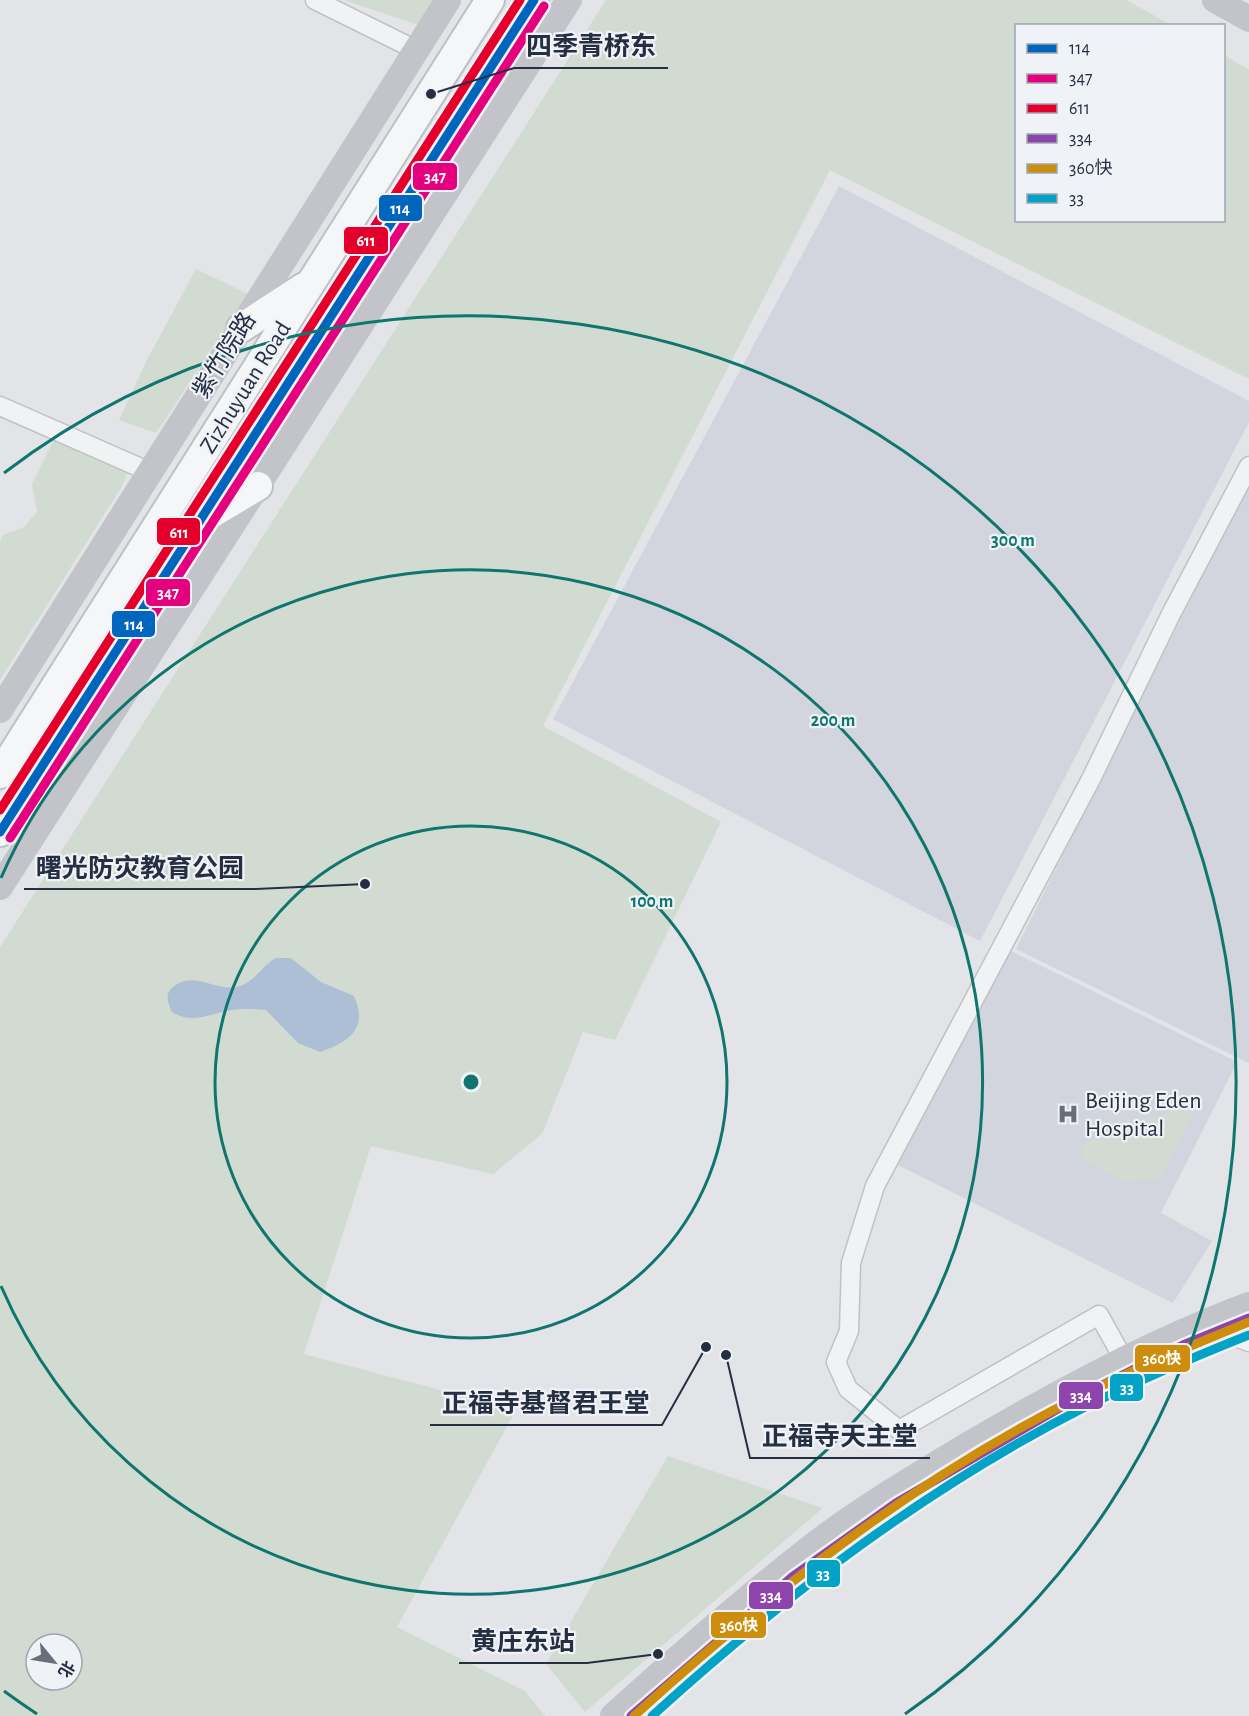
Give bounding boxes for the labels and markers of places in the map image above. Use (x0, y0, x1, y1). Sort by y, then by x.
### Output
callout: 四季青桥东 (514, 24, 668, 68)
callout: 曙光防灾教育公园 (24, 845, 256, 889)
centre of rings (461, 1072, 481, 1092)
place label: Beijing Eden Hospital (1085, 1089, 1202, 1141)
hospital icon: Beijing Eden Hospital (1056, 1102, 1080, 1126)
callout: 正福寺基督君王堂 (430, 1381, 662, 1425)
callout: 正福寺天主堂 (750, 1414, 930, 1458)
callout: 黄庄东站 (459, 1619, 587, 1663)

